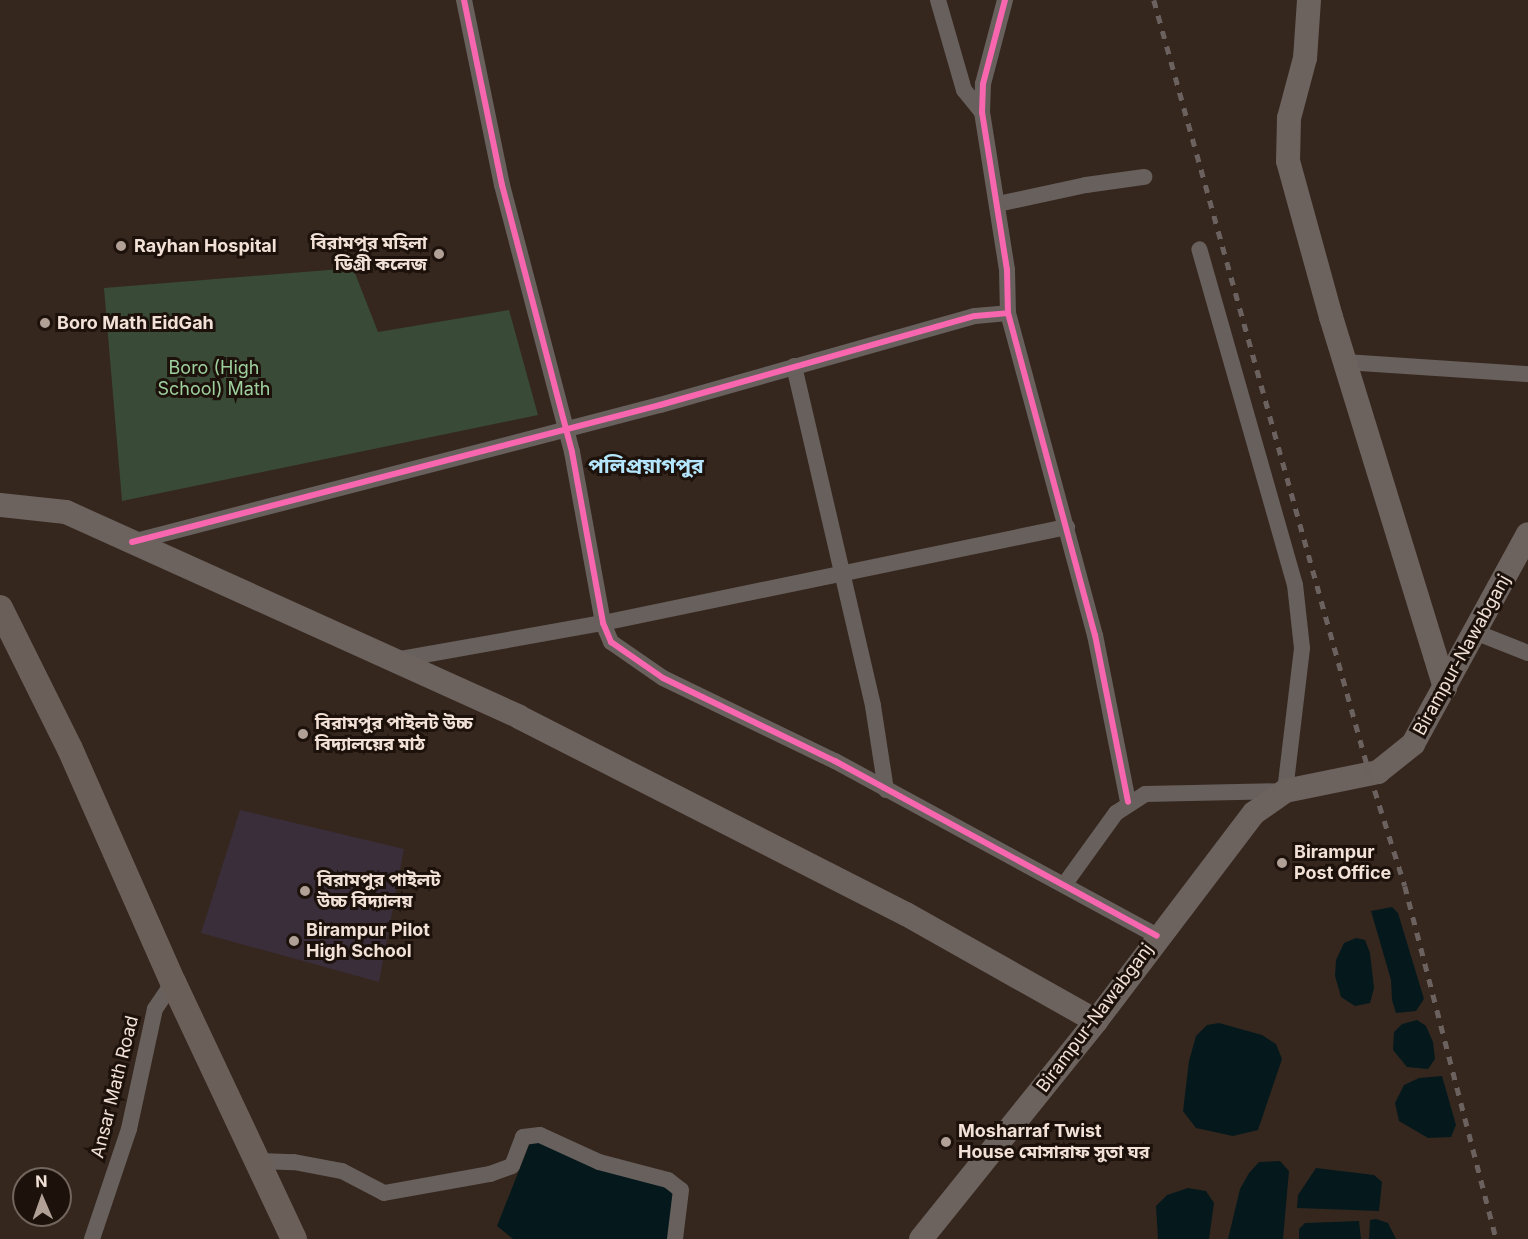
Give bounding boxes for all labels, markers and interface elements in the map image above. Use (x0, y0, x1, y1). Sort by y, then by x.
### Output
place label: বিরামপুর মহিলা ডিগ্রী কলেজ (311, 233, 427, 276)
place label: Rayhan Hospital (134, 235, 277, 257)
marker: Rayhan Hospital (112, 237, 130, 255)
marker: বিরামপুর মহিলা ডিগ্রী কলেজ (432, 247, 446, 261)
place label: Boro Math EidGah (57, 312, 214, 334)
marker: Boro Math EidGah (38, 316, 52, 330)
park label: Boro (High School) Math (158, 358, 270, 400)
district label: পলিপ্রয়াগপুর (588, 453, 704, 479)
street label: Birampur-Nawabganj (1409, 571, 1515, 739)
place label: বিরামপুর পাইলট উচ্চ বিদ্যালয়ের মাঠ (315, 713, 473, 756)
marker: বিরামপুর পাইলট উচ্চ বিদ্যালয়ের মাঠ (296, 727, 310, 741)
place label: Birampur Post Office (1294, 842, 1391, 884)
marker: Birampur Post Office (1275, 856, 1289, 870)
place label: বিরামপুর পাইলট উচ্চ বিদ্যালয় (317, 870, 441, 912)
marker: বিরামপুর পাইলট উচ্চ বিদ্যালয় (298, 884, 312, 898)
place label: Birampur Pilot High School (306, 920, 430, 962)
marker: Birampur Pilot High School (287, 934, 301, 948)
street label: Birampur-Nawabganj (1032, 939, 1158, 1097)
street label: Ansar Math Road (87, 1014, 143, 1160)
place label: Mosharraf Twist House মোসারাফ সুতা ঘর (958, 1121, 1150, 1164)
marker: Mosharraf Twist House মোসারাফ সুতা ঘর (939, 1135, 953, 1149)
north arrow (12, 1167, 72, 1227)
text: N (35, 1171, 48, 1191)

